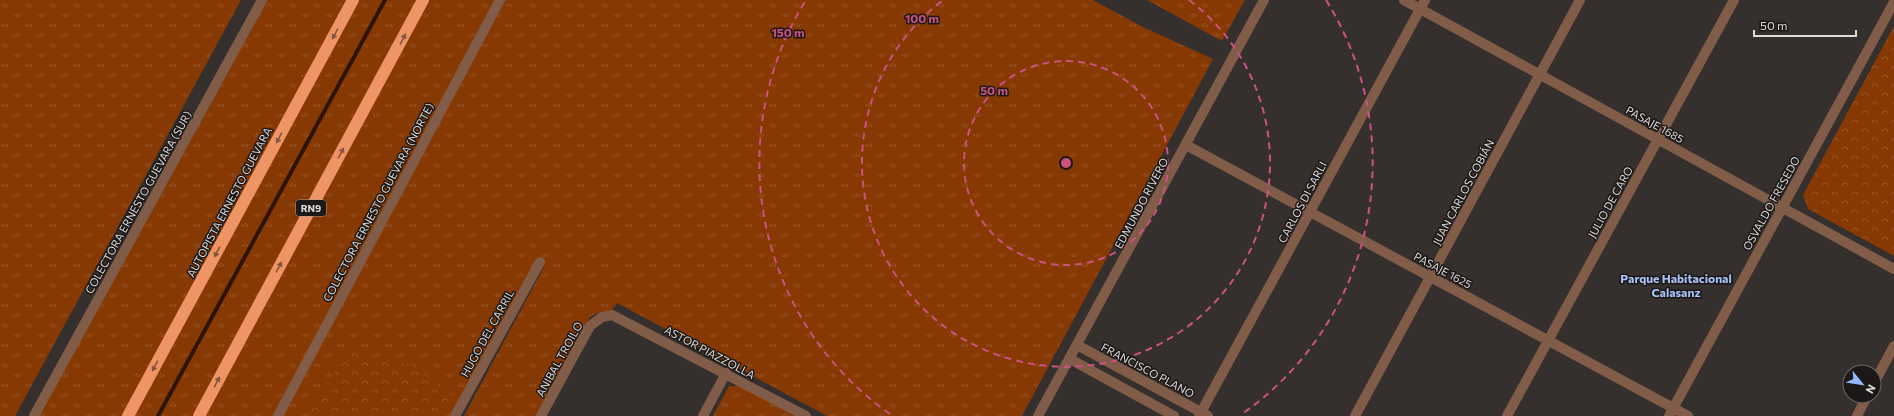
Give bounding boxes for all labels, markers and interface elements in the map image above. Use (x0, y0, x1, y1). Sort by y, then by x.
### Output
text: 100 m (905, 11, 939, 25)
scale bar (1754, 12, 1856, 38)
text: 50 m (1760, 18, 1788, 32)
text: 150 m (771, 25, 805, 39)
one-way arrow (331, 28, 338, 40)
one-way arrow (399, 33, 406, 44)
text: 50 m (980, 83, 1008, 97)
street label: COLECTORA ERNESTO GUEVARA (NORTE) (320, 101, 436, 303)
street label: PASAJE 1685 (1623, 103, 1686, 146)
street label: COLECTORA ERNESTO GUEVARA (SUR) (82, 108, 194, 296)
street label: AUTOPISTA ERNESTO GUEVARA (184, 125, 274, 279)
one-way arrow (275, 132, 282, 144)
street label: JUAN CARLOS COBIÁN (1429, 137, 1497, 247)
one-way arrow (338, 147, 344, 159)
street label: OSVALDO FRESEDO (1740, 154, 1802, 252)
street label: EDMUNDO RIVERO (1112, 155, 1170, 251)
centre of rings (1059, 156, 1073, 170)
street label: CARLOS DI SARLI (1275, 159, 1329, 245)
street label: JULIO DE CARO (1585, 164, 1636, 241)
road number: RN9 (296, 200, 326, 216)
one-way arrow (213, 246, 220, 258)
street label: PASAJE 1625 (1411, 249, 1474, 292)
one-way arrow (276, 262, 282, 273)
district label: Parque Habitacional Calasanz (1620, 271, 1732, 299)
street label: HUGO DEL CARRIL (458, 287, 516, 379)
street label: ANIBAL TROILO (533, 319, 585, 399)
street label: ASTOR PIAZZOLLA (663, 323, 758, 382)
street label: FRANCISCO PLANO (1099, 340, 1197, 400)
one-way arrow (151, 360, 158, 372)
north arrow (1842, 364, 1882, 404)
one-way arrow (214, 376, 221, 388)
text: N (1863, 382, 1879, 396)

